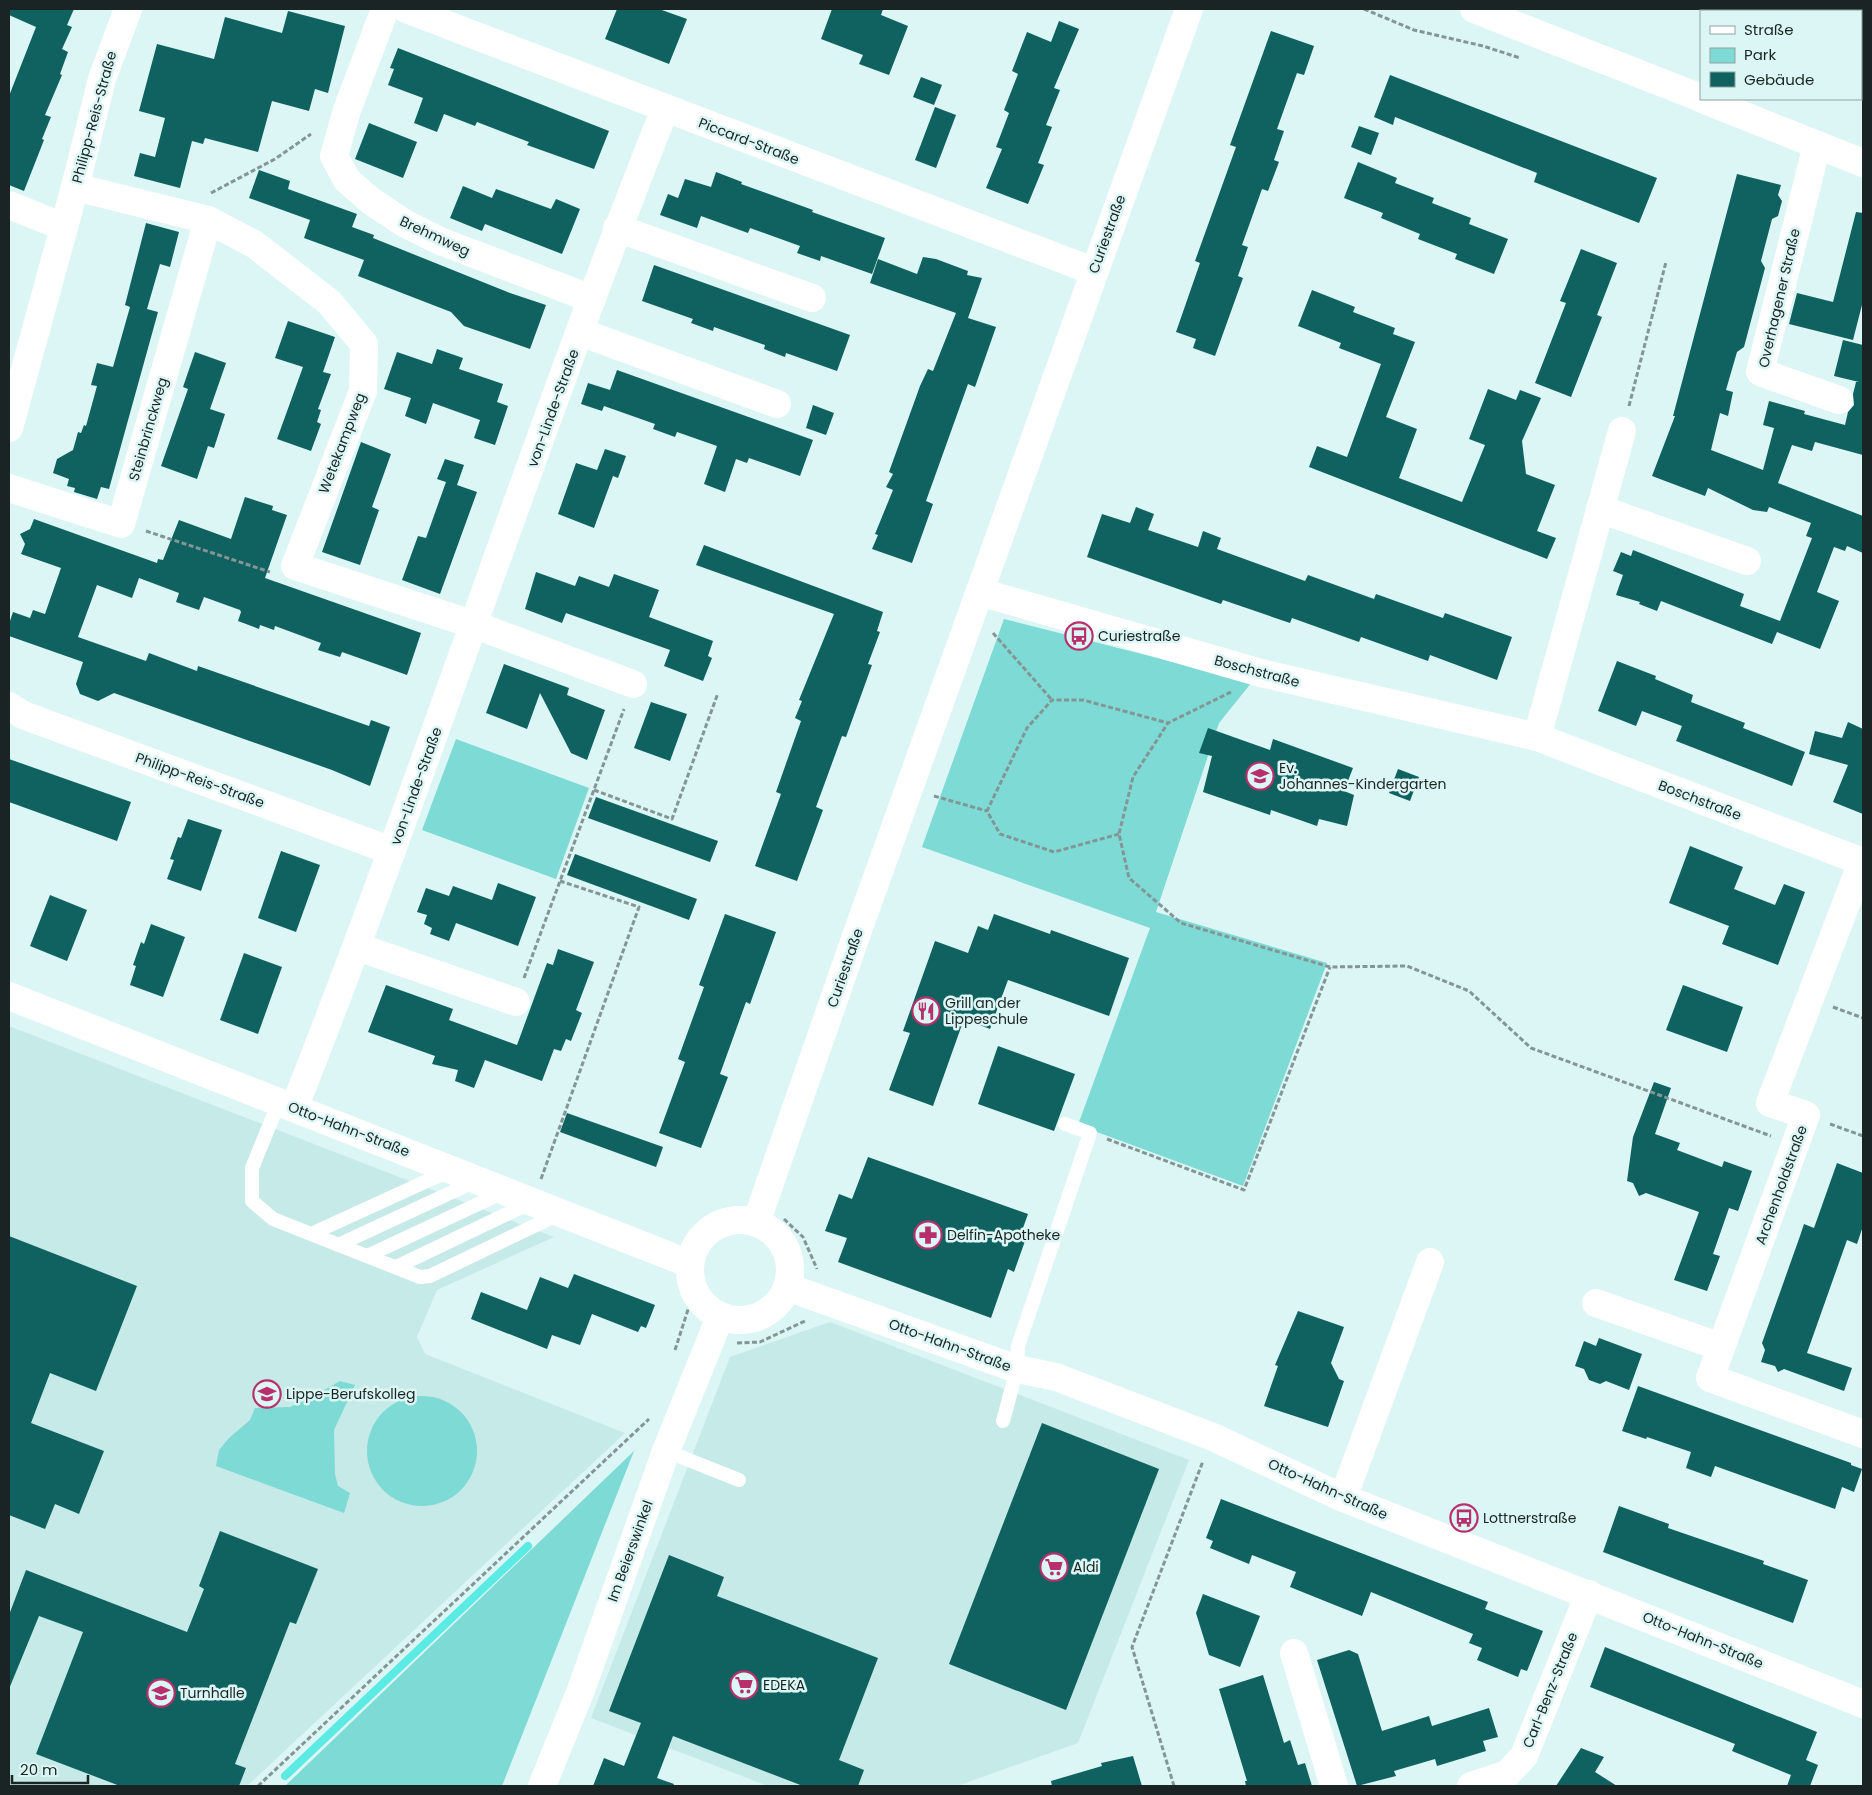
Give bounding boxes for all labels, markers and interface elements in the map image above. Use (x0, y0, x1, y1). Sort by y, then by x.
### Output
legend (1700, 10, 1862, 100)
text: Straße (1744, 19, 1794, 40)
text: Park (1744, 44, 1776, 65)
street label: Philipp-Reis-Straße (67, 48, 121, 185)
text: Gebäude (1744, 69, 1814, 90)
street label: Piccard-Straße (696, 113, 803, 170)
street label: Curiestraße (1084, 192, 1131, 276)
street label: Brehmweg (397, 211, 473, 261)
street label: Overhagener Straße (1753, 226, 1805, 370)
street label: von-Linde-Straße (522, 346, 584, 470)
street label: Steinbrinckweg (124, 375, 172, 483)
street label: Wetekampweg (314, 390, 370, 496)
bus stop icon: Curiestraße (1064, 621, 1094, 651)
place label: Curiestraße (1098, 626, 1181, 646)
street label: Boschstraße (1212, 650, 1302, 692)
street label: von-Linde-Straße (385, 724, 447, 848)
street label: Philipp-Reis-Straße (133, 747, 268, 813)
place label: Ev. Johannes-Kindergarten (1279, 758, 1446, 794)
school or university icon: Ev. Johannes-Kindergarten (1245, 761, 1275, 791)
street label: Boschstraße (1656, 775, 1745, 825)
street label: Curiestraße (822, 925, 868, 1010)
place label: Grill an der Lippeschule (945, 993, 1028, 1029)
restaurant icon: Grill an der Lippeschule (911, 996, 941, 1026)
street label: Otto-Hahn-Straße (285, 1097, 413, 1162)
street label: Archenholdstraße (1750, 1122, 1812, 1248)
pharmacy icon: Delfin-Apotheke (913, 1220, 943, 1250)
place label: Delfin-Apotheke (947, 1225, 1061, 1245)
street label: Otto-Hahn-Straße (886, 1314, 1014, 1377)
school or university icon: Lippe-Berufskolleg (252, 1379, 282, 1409)
place label: Lippe-Berufskolleg (286, 1384, 415, 1404)
street label: Otto-Hahn-Straße (1265, 1454, 1391, 1524)
street label: Im Beierswinkel (602, 1497, 658, 1605)
bus stop icon: Lottnerstraße (1449, 1503, 1479, 1533)
place label: Lottnerstraße (1483, 1508, 1577, 1528)
supermarket icon: Aldi (1039, 1552, 1069, 1582)
place label: Aldi (1073, 1557, 1099, 1577)
street label: Otto-Hahn-Straße (1640, 1607, 1767, 1674)
street label: Carl-Benz-Straße (1518, 1629, 1582, 1751)
supermarket icon: EDEKA (729, 1670, 759, 1700)
place label: EDEKA (763, 1675, 805, 1695)
school or university icon: Turnhalle (146, 1678, 176, 1708)
place label: Turnhalle (180, 1683, 245, 1703)
scale bar (12, 1752, 89, 1784)
text: 20 m (20, 1759, 58, 1780)

